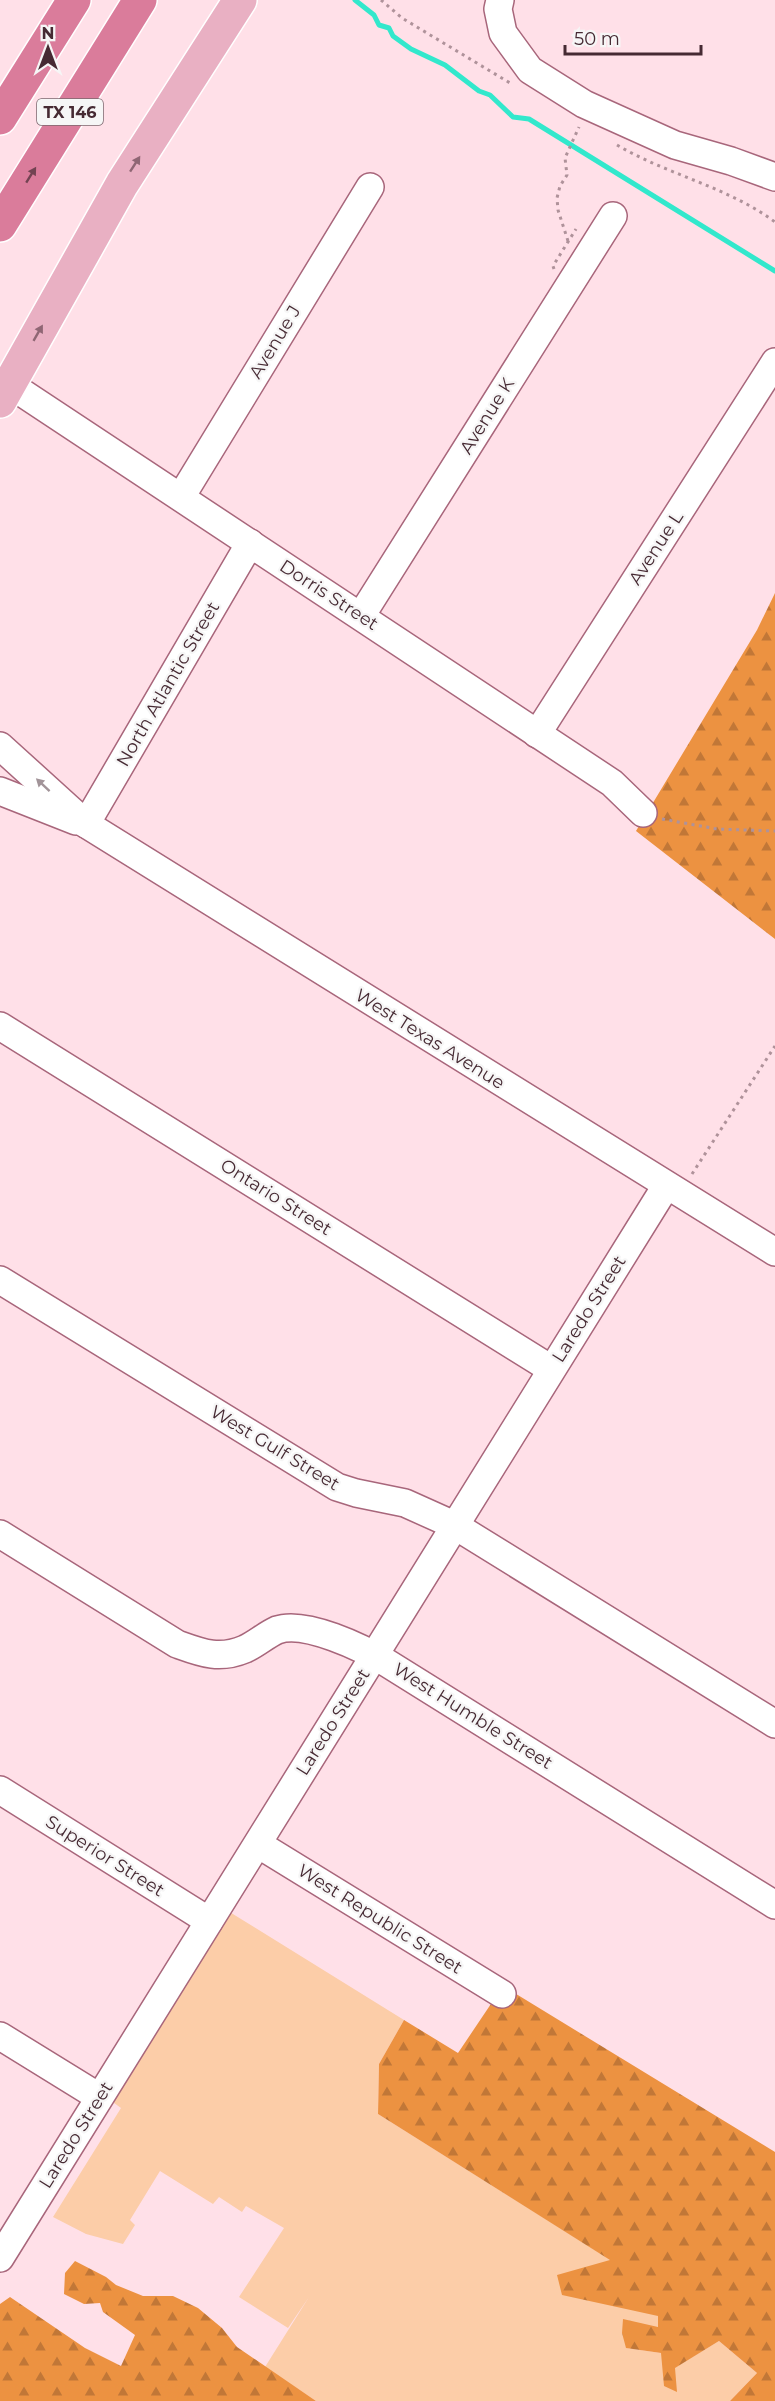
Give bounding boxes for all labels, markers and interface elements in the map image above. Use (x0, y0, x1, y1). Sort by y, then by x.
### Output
north arrow (18, 18, 78, 78)
scale bar (565, 18, 702, 56)
text: N (42, 24, 54, 43)
text: 50 m (574, 28, 620, 50)
road number: TX 146 (37, 99, 103, 125)
one-way arrow (129, 156, 140, 172)
one-way arrow (25, 167, 36, 183)
street label: Avenue J (245, 301, 305, 383)
one-way arrow (32, 325, 43, 341)
street label: Avenue K (455, 374, 519, 458)
street label: Avenue L (624, 507, 688, 589)
street label: Dorris Street (276, 555, 382, 635)
street label: North Atlantic Street (112, 598, 224, 770)
one-way arrow (36, 778, 51, 792)
street label: West Texas Avenue (351, 984, 509, 1094)
street label: Ontario Street (216, 1154, 336, 1240)
street label: Laredo Street (547, 1252, 631, 1366)
street label: West Gulf Street (206, 1401, 344, 1495)
street label: West Humble Street (389, 1658, 557, 1774)
street label: Laredo Street (291, 1665, 375, 1779)
street label: Superior Street (42, 1811, 168, 1901)
street label: West Republic Street (294, 1859, 466, 1979)
street label: Laredo Street (34, 2078, 118, 2192)

